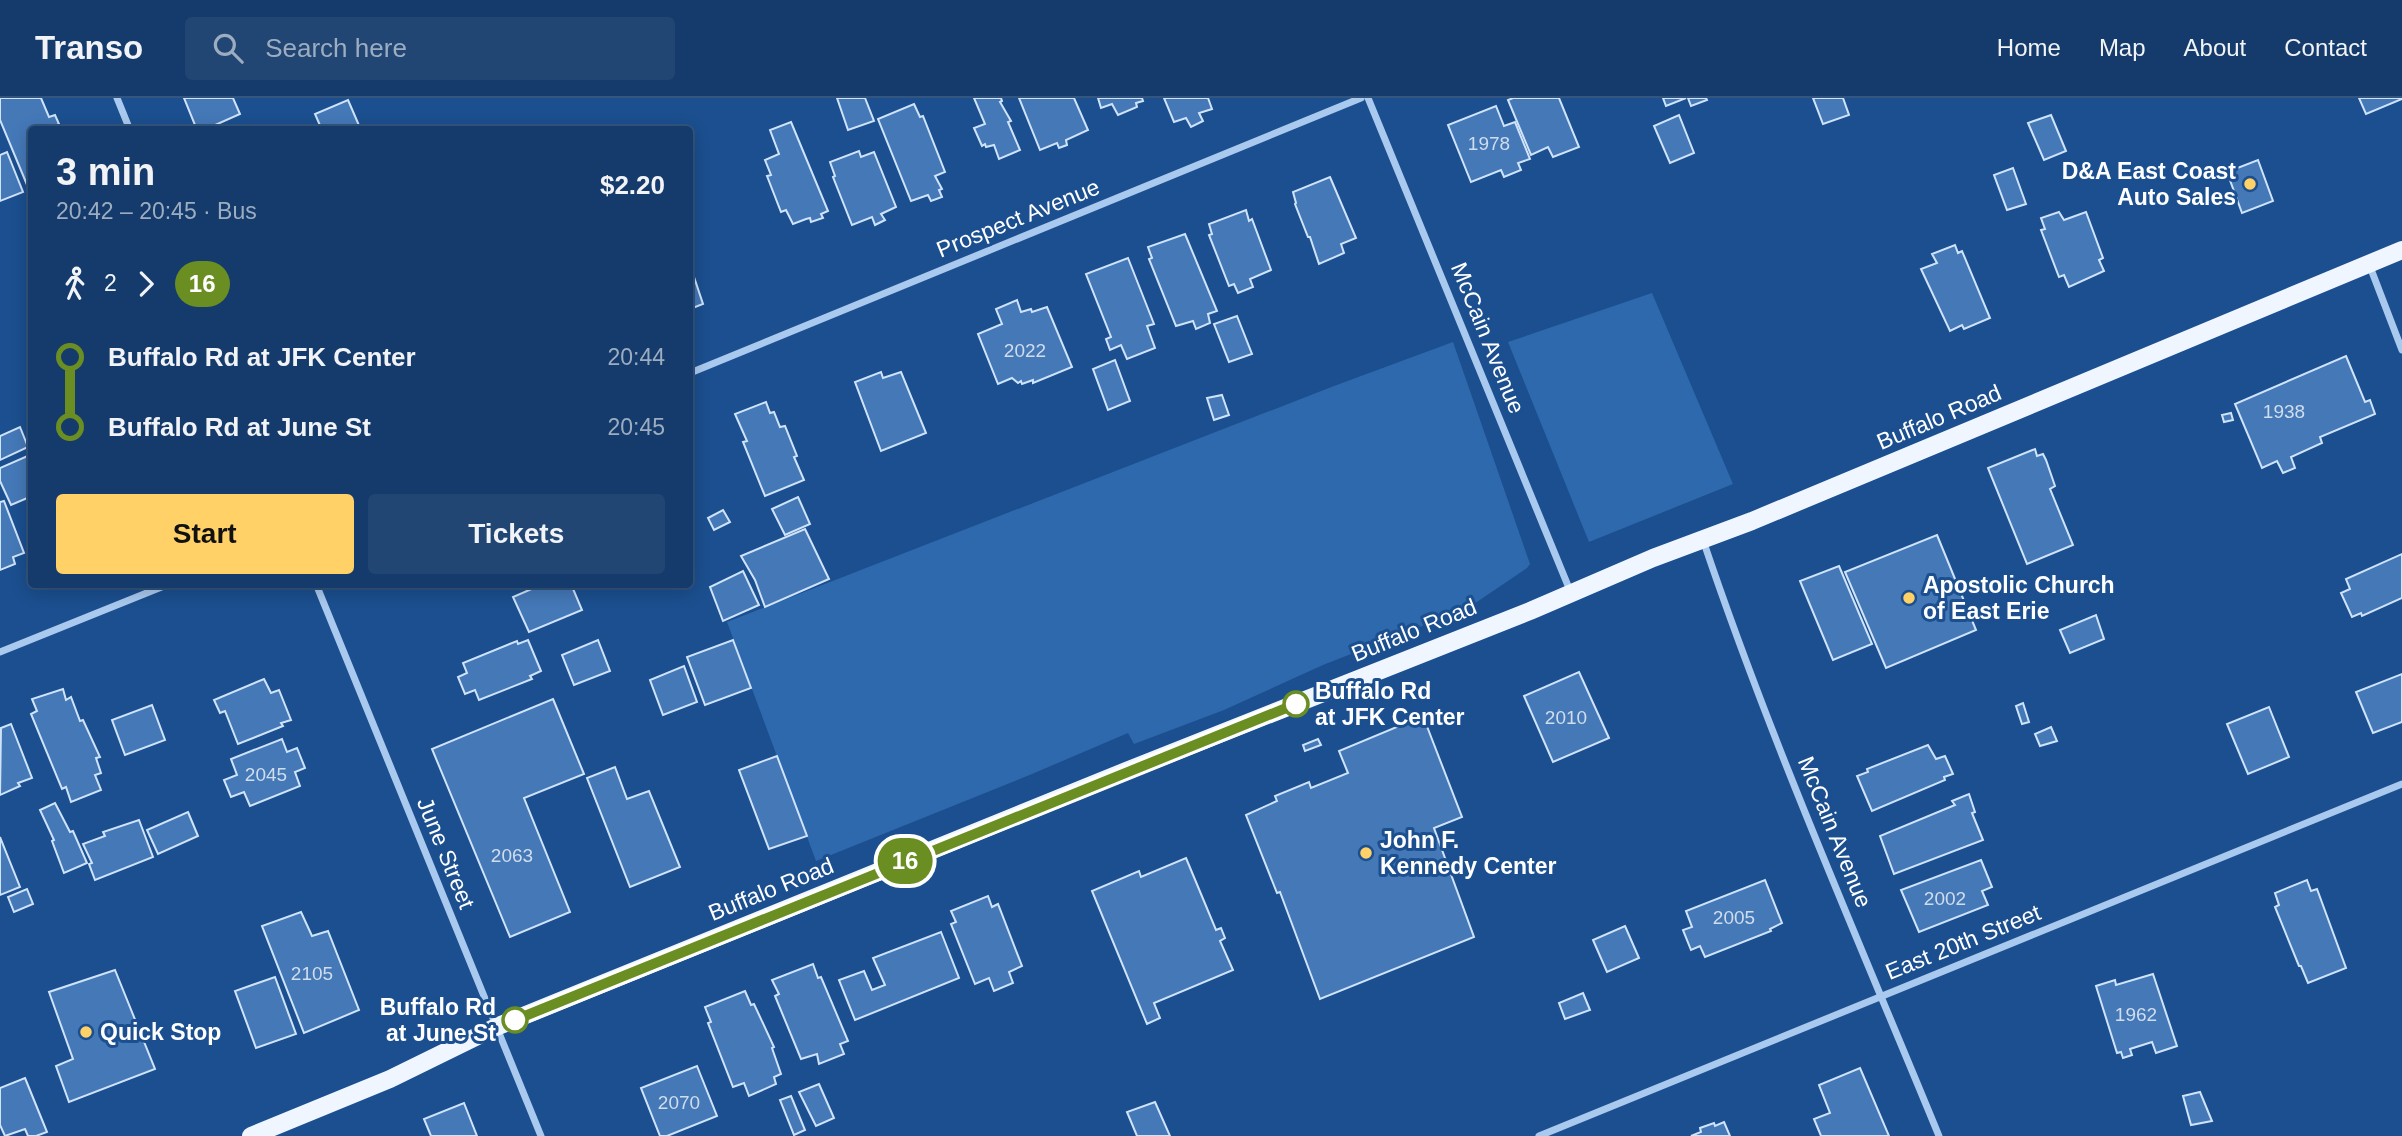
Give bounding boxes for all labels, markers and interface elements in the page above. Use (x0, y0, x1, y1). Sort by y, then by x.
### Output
search box (185, 17, 675, 80)
text: Transo (35, 29, 143, 66)
icon: search (209, 29, 247, 67)
text: Search here (265, 33, 407, 63)
text: Home (1997, 34, 2061, 61)
text: Map (2099, 34, 2146, 61)
text: About (2184, 34, 2246, 61)
text: Contact (2284, 34, 2367, 61)
house number: 1978 (1468, 133, 1510, 154)
text: 3 min (56, 151, 155, 193)
place label: D&A East Coast Auto Sales (2062, 158, 2236, 210)
text: $2.20 (600, 170, 665, 200)
street label: Prospect Avenue (933, 173, 1103, 263)
marker: D&A East Coast Auto Sales (2242, 176, 2258, 192)
text: 20:42 – 20:45 · Bus (56, 198, 257, 224)
street label: McCain Avenue (1446, 259, 1530, 417)
icon: walk (56, 265, 94, 303)
icon: forward (127, 265, 165, 303)
text: 2 (104, 270, 117, 296)
text: 16 (189, 270, 216, 297)
house number: 2022 (1004, 340, 1046, 361)
text: Buffalo Rd at JFK Center (108, 342, 416, 372)
text: 20:44 (607, 344, 665, 370)
street label: Buffalo Road (1873, 379, 2005, 455)
house number: 1938 (2263, 401, 2305, 422)
text: Buffalo Rd at June St (108, 412, 371, 442)
text: 20:45 (607, 414, 665, 440)
button: Start (56, 494, 354, 574)
button: Tickets (368, 494, 665, 574)
place label: Apostolic Church of East Erie (1923, 572, 2115, 624)
marker: Apostolic Church of East Erie (1901, 590, 1917, 606)
street label: Buffalo Road (1348, 593, 1480, 667)
place label: Buffalo Rd at JFK Center (1315, 678, 1465, 730)
marker: Buffalo Rd at JFK Center (1283, 691, 1309, 717)
house number: 2010 (1545, 707, 1587, 728)
street label: McCain Avenue (1793, 753, 1877, 911)
house number: 2045 (245, 764, 287, 785)
street label: June Street (412, 794, 480, 913)
place label: John F. Kennedy Center (1380, 827, 1556, 879)
line badge: 16 (874, 838, 936, 884)
house number: 2063 (491, 845, 533, 866)
marker: John F. Kennedy Center (1358, 845, 1374, 861)
text: 16 (892, 847, 918, 874)
street label: Buffalo Road (705, 852, 837, 926)
house number: 2002 (1924, 888, 1966, 909)
street label: East 20th Street (1882, 899, 2045, 985)
house number: 2005 (1713, 907, 1755, 928)
house number: 2105 (291, 963, 333, 984)
place label: Buffalo Rd at June St (380, 994, 496, 1046)
house number: 1962 (2115, 1004, 2157, 1025)
marker: Buffalo Rd at June St (502, 1007, 528, 1033)
place label: Quick Stop (100, 1019, 221, 1045)
marker: Quick Stop (78, 1024, 94, 1040)
house number: 2070 (658, 1092, 700, 1113)

